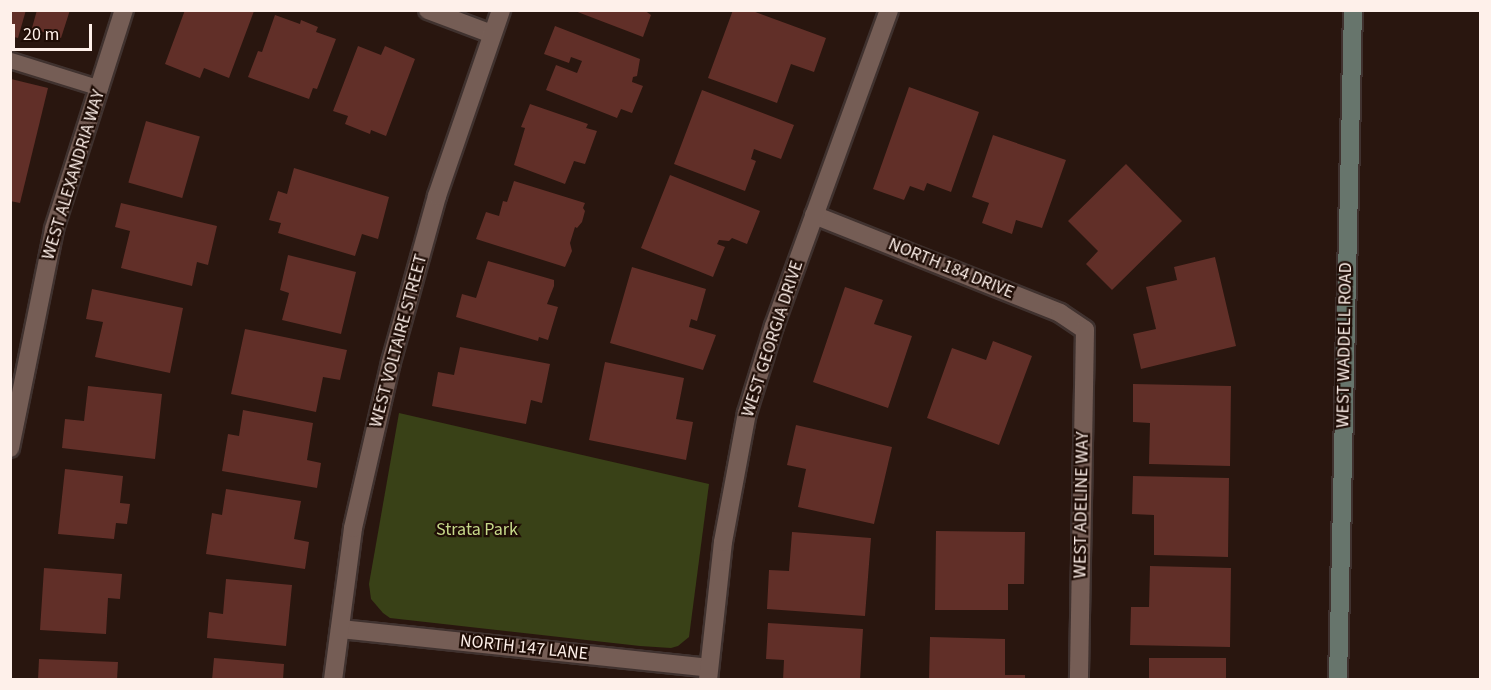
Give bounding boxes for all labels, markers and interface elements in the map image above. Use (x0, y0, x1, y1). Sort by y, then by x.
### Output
scale bar (15, 12, 94, 50)
text: 20 m (23, 22, 59, 47)
street label: WEST ALEXANDRIA WAY (38, 87, 110, 263)
street label: NORTH 184 DRIVE (885, 234, 1017, 304)
street label: WEST VOLTAIRE STREET (365, 252, 433, 430)
street label: WEST GEORGIA DRIVE (738, 258, 808, 420)
street label: WEST WADDELL ROAD (1333, 262, 1357, 428)
street label: WEST ADELINE WAY (1070, 431, 1094, 579)
park label: Strata Park (436, 519, 518, 541)
street label: NORTH 147 LANE (459, 631, 589, 665)

